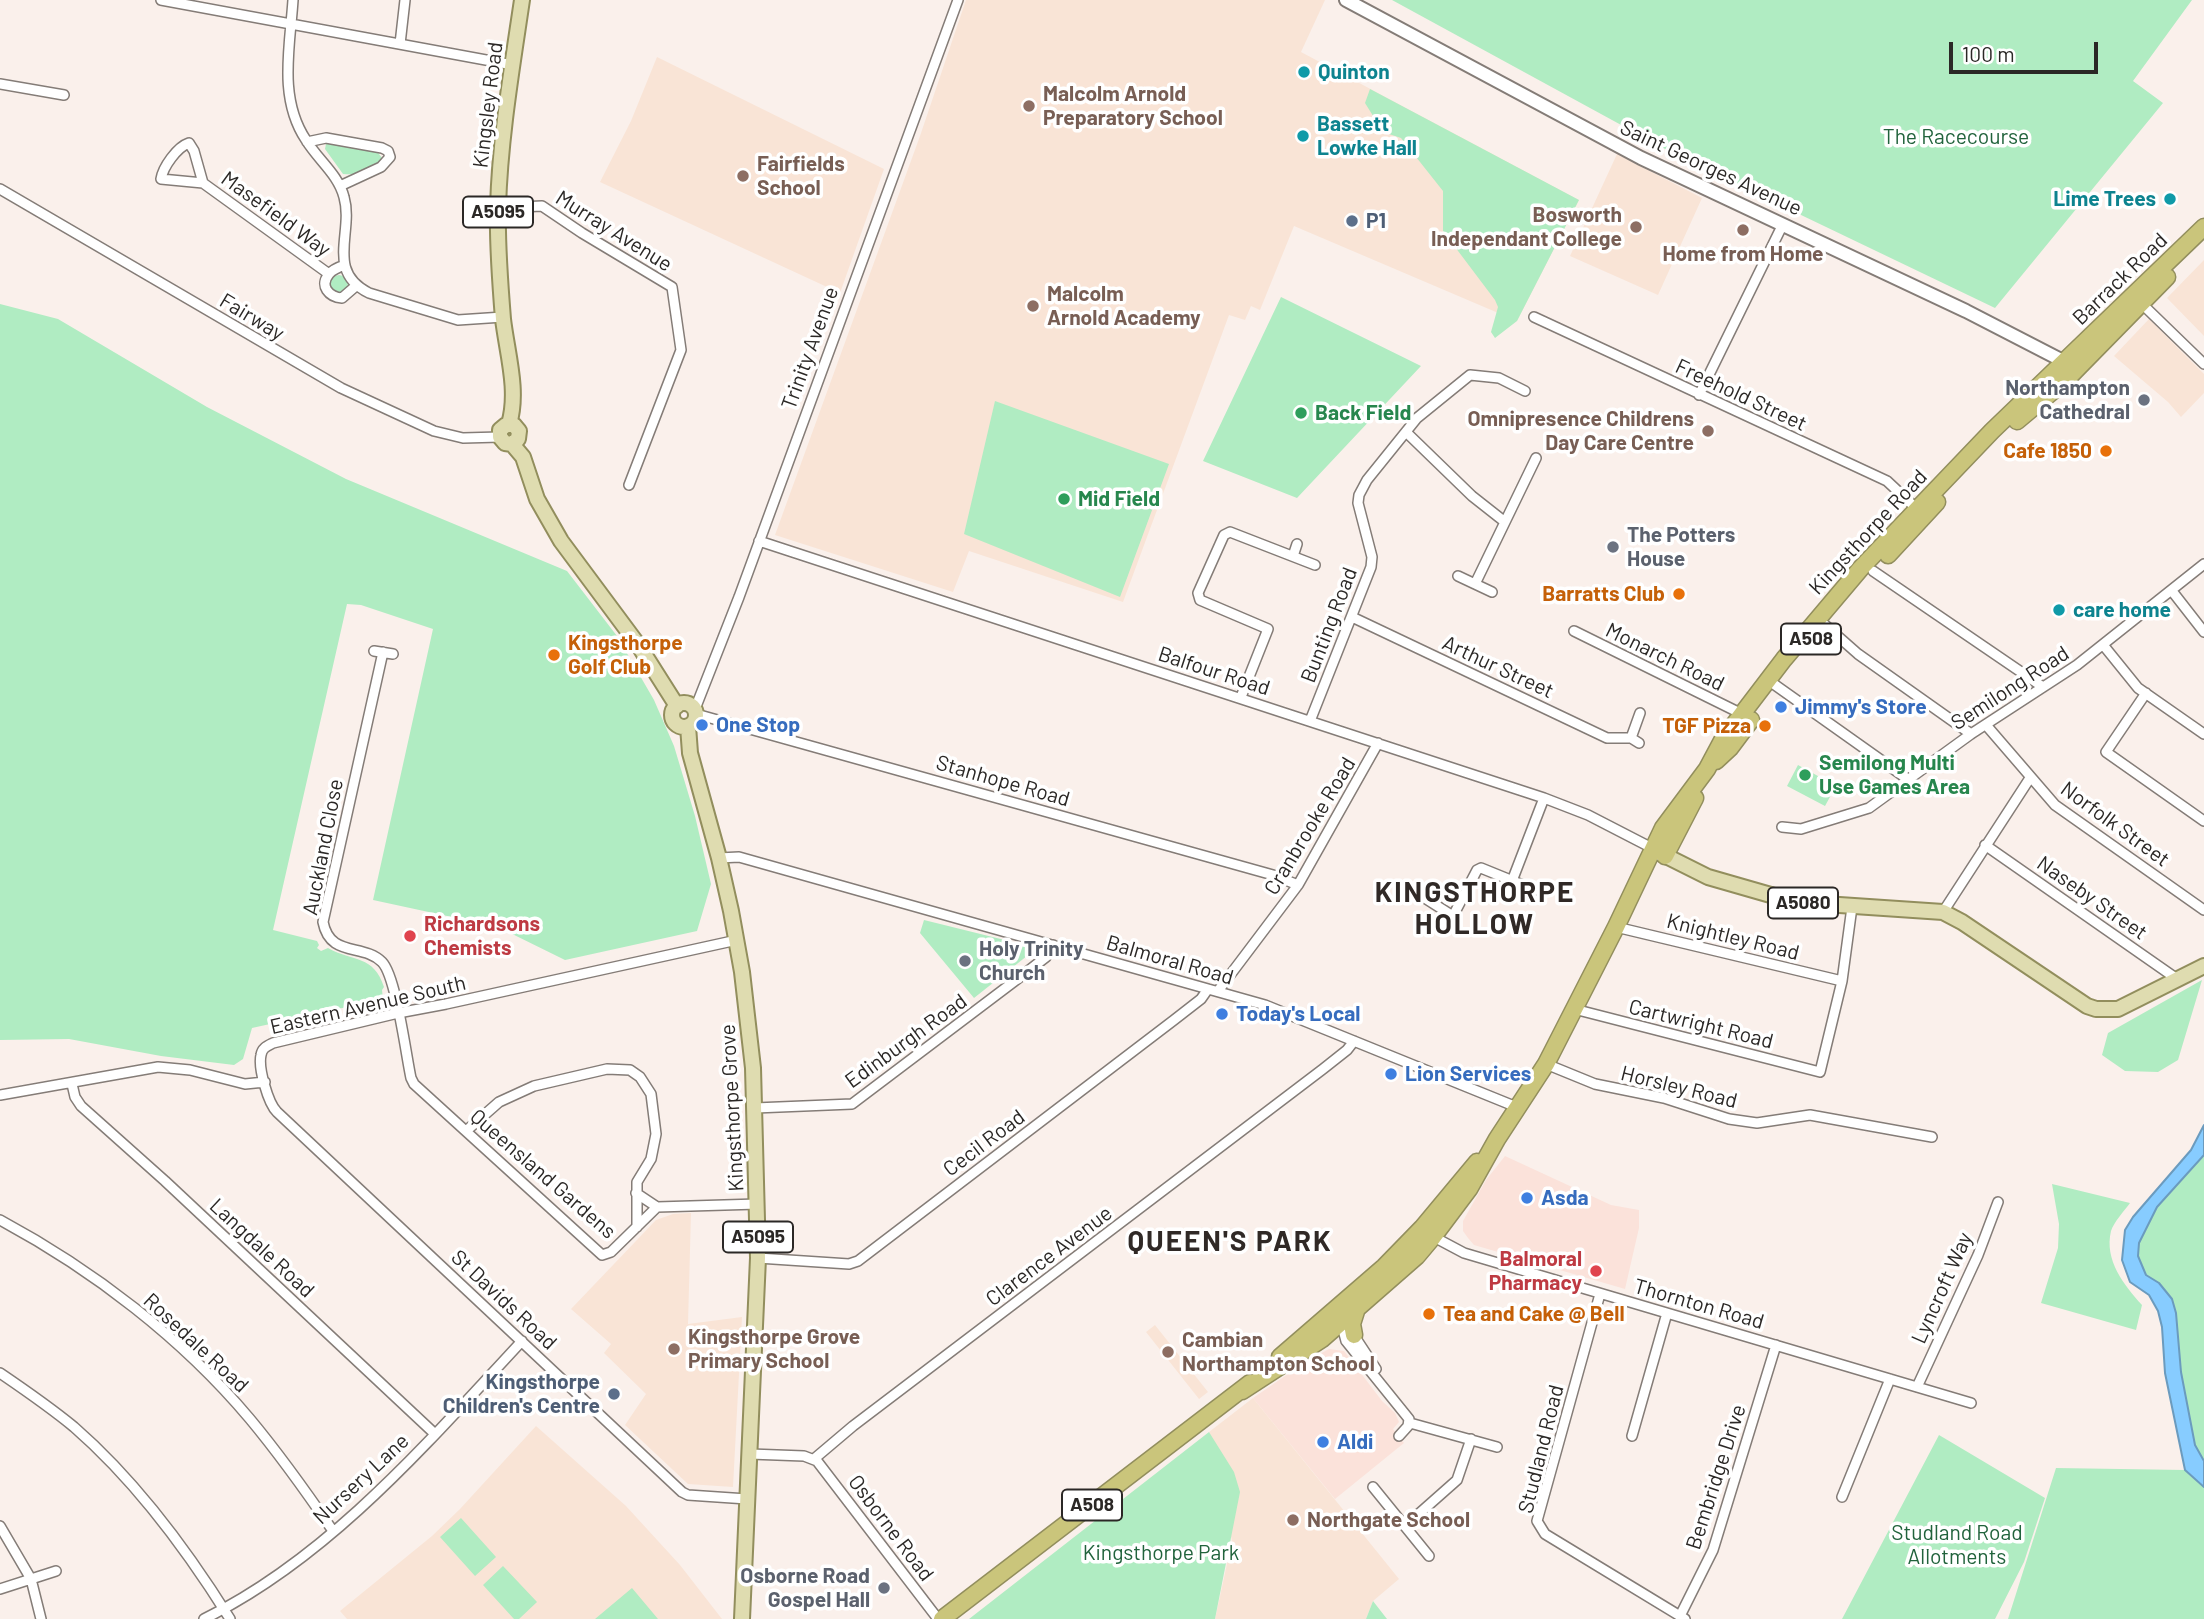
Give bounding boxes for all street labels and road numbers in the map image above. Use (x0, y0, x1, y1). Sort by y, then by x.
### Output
street label: Kingsley Road (468, 41, 508, 169)
street label: Saint Georges Avenue (1616, 115, 1806, 221)
street label: Masefield Way (216, 166, 336, 262)
street label: Murray Avenue (551, 185, 677, 277)
road number: A5095 (463, 196, 533, 228)
street label: Barrack Road (2067, 228, 2173, 330)
street label: Trinity Avenue (776, 283, 844, 413)
street label: Fairway (215, 288, 289, 346)
street label: Freehold Street (1671, 354, 1811, 436)
street label: Kingsthorpe Road (1804, 464, 1932, 600)
street label: Bunting Road (1295, 564, 1363, 686)
street label: Monarch Road (1602, 617, 1728, 697)
road number: A508 (1781, 624, 1841, 654)
street label: Arthur Street (1438, 630, 1558, 704)
street label: Semilong Road (1946, 640, 2074, 736)
street label: Balfour Road (1155, 641, 1273, 701)
street label: Stanhope Road (933, 750, 1073, 812)
street label: Cranbrooke Road (1259, 753, 1361, 899)
street label: Norfolk Street (2056, 776, 2174, 872)
street label: Auckland Close (297, 777, 349, 917)
street label: Naseby Street (2032, 851, 2152, 945)
road number: A5080 (1768, 888, 1838, 918)
street label: Knightley Road (1664, 908, 1802, 966)
street label: Balmoral Road (1104, 930, 1236, 990)
street label: Eastern Avenue South (268, 970, 468, 1040)
street label: Edinburgh Road (840, 988, 972, 1094)
street label: Cartwright Road (1626, 994, 1776, 1054)
street label: Kingsthorpe Grove (715, 1024, 749, 1192)
street label: Horsley Road (1618, 1060, 1740, 1114)
street label: Queensland Gardens (465, 1104, 621, 1244)
street label: Cecil Road (938, 1104, 1030, 1182)
street label: Langdale Road (204, 1193, 320, 1303)
street label: Clarence Avenue (981, 1200, 1117, 1312)
road number: A5095 (723, 1222, 793, 1252)
street label: Lyncroft Way (1906, 1228, 1978, 1348)
street label: St Davids Road (446, 1245, 562, 1355)
street label: Thornton Road (1631, 1273, 1767, 1335)
street label: Rosedale Road (138, 1288, 254, 1398)
street label: Studland Road (1513, 1382, 1569, 1516)
street label: Bembridge Drive (1681, 1401, 1751, 1553)
street label: Nursery Lane (308, 1428, 414, 1530)
street label: Osborne Road (843, 1470, 939, 1586)
road number: A508 (1062, 1490, 1122, 1520)

